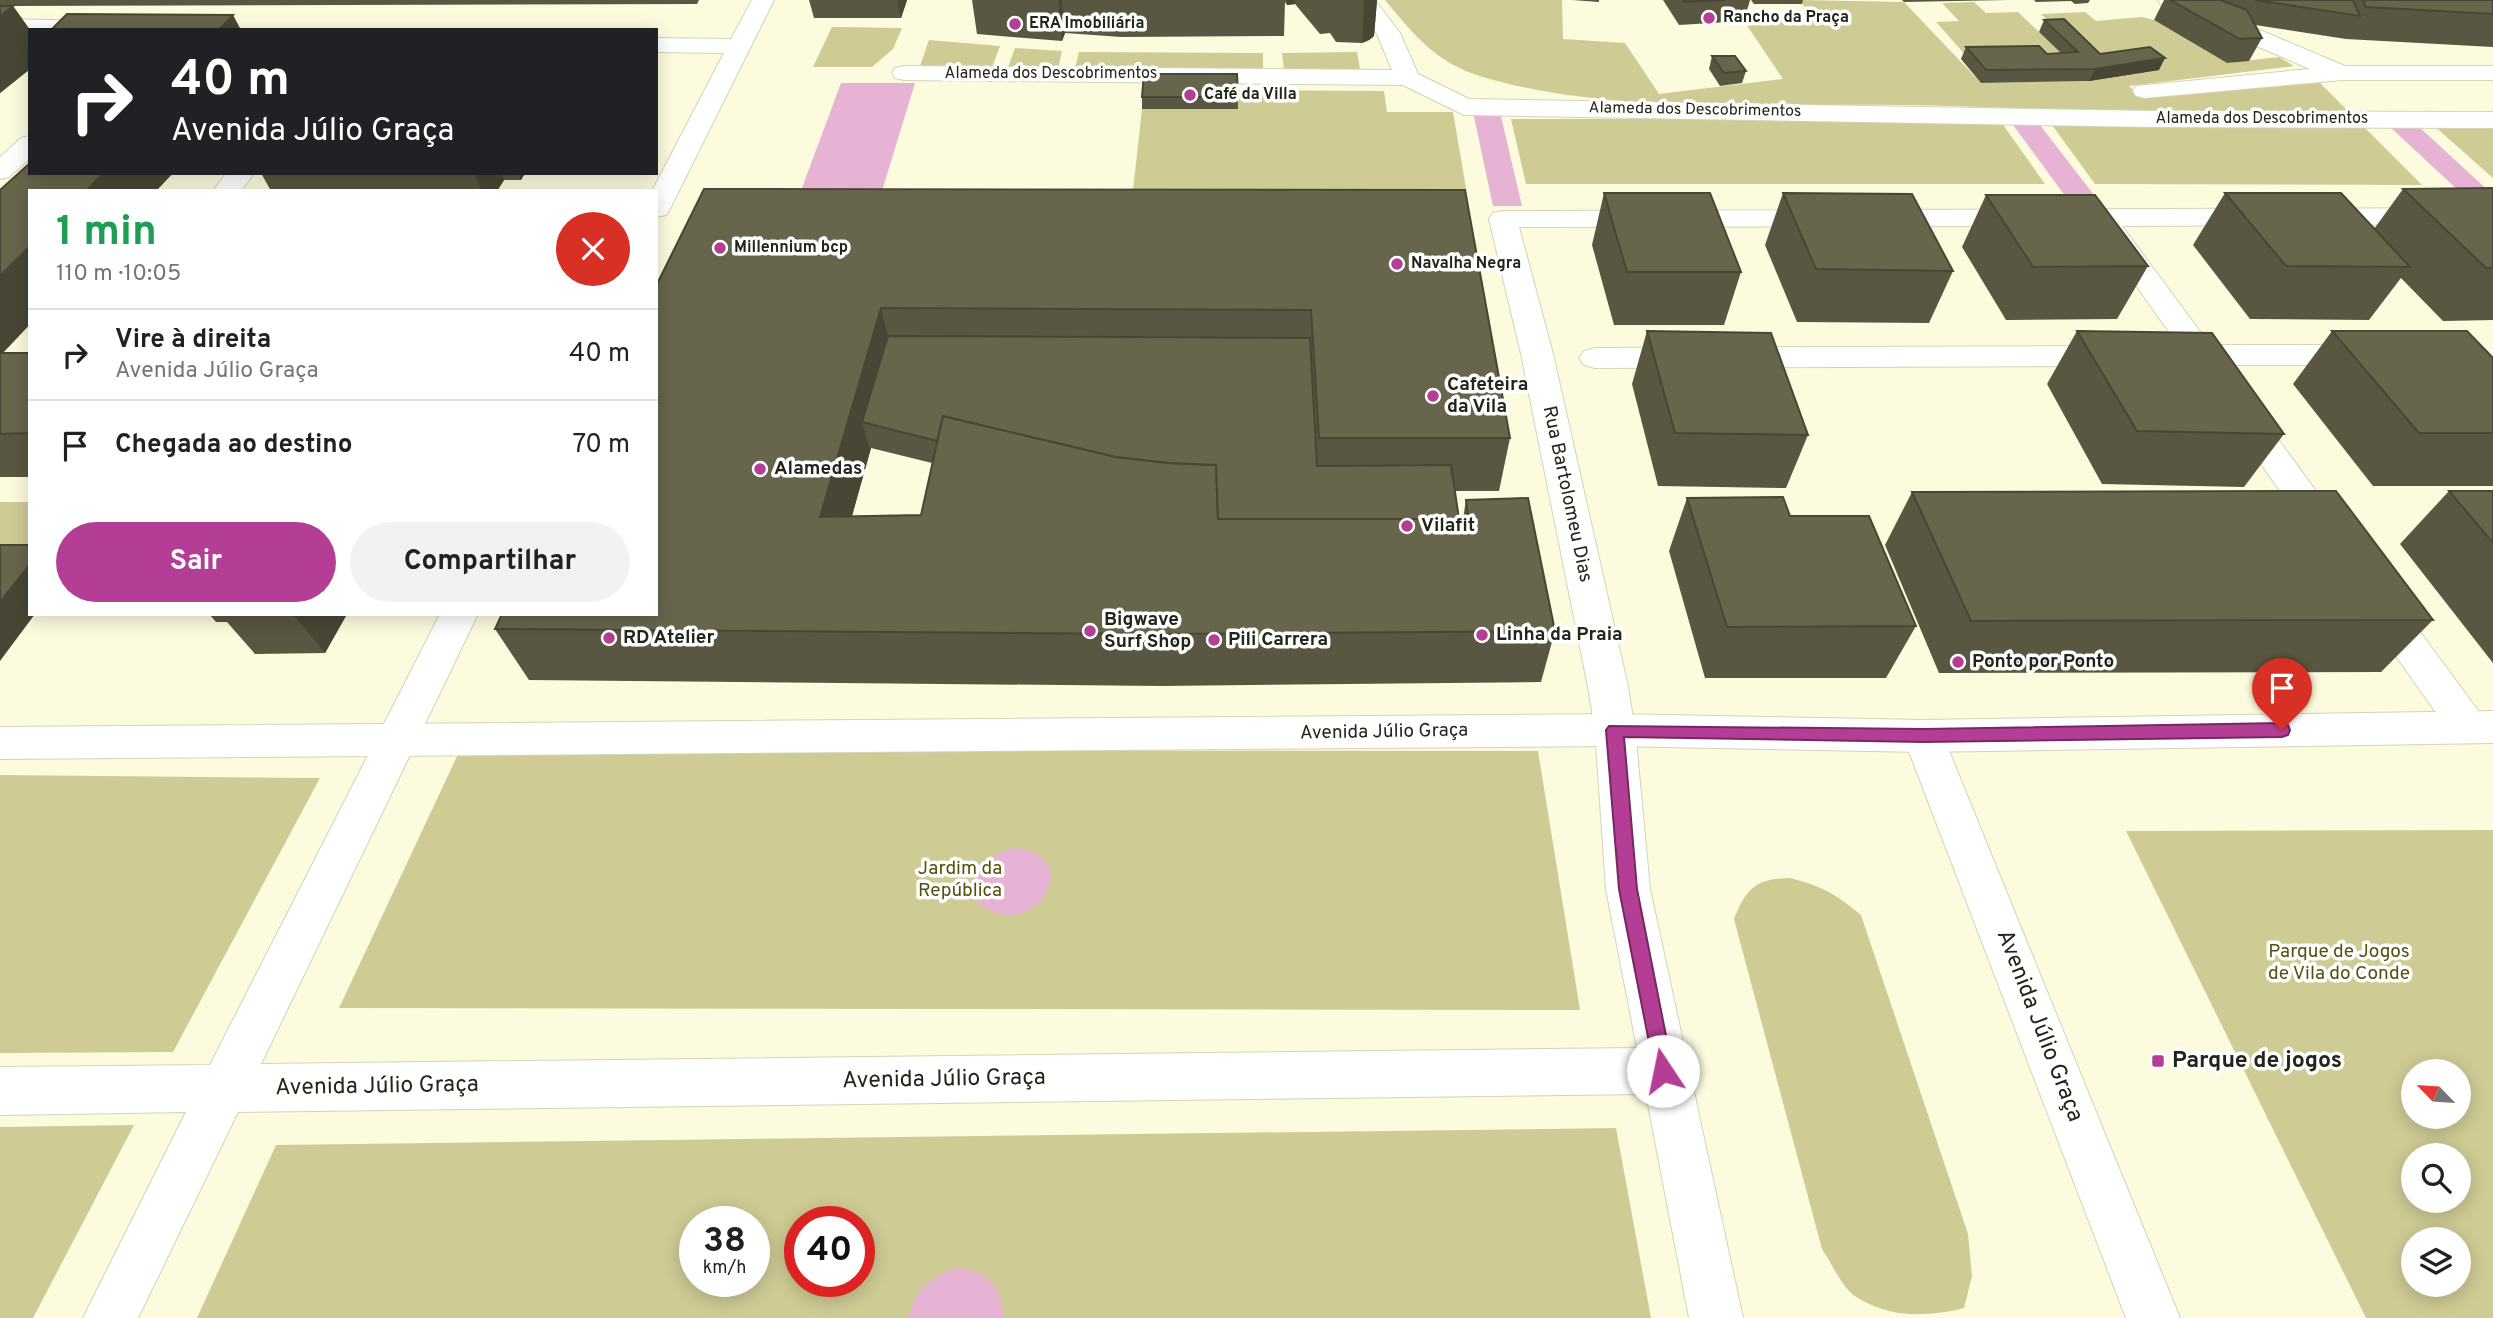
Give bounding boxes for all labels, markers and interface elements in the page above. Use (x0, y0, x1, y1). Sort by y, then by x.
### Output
place label: Rancho da Praça (1723, 8, 1849, 28)
marker: Rancho da Praça (1701, 10, 1717, 26)
place label: ERA Imobiliária (1029, 14, 1144, 34)
marker: ERA Imobiliária (1007, 16, 1023, 32)
text: 40 m (171, 51, 290, 113)
icon: right (56, 56, 147, 147)
street label: Alameda dos Descobrimentos (945, 64, 1157, 84)
place label: Café da Villa (1204, 85, 1297, 105)
marker: Café da Villa (1182, 87, 1198, 103)
street label: Alameda dos Descobrimentos (1588, 98, 1802, 122)
street label: Alameda dos Descobrimentos (2156, 109, 2368, 129)
text: Avenida Júlio Graça (171, 112, 454, 152)
text: 1 min (56, 207, 157, 260)
button: close (556, 212, 630, 286)
place label: Millennium bcp (734, 238, 848, 258)
marker: Millennium bcp (712, 240, 728, 256)
place label: Navalha Negra (1411, 254, 1521, 274)
marker: Navalha Negra (1389, 256, 1405, 272)
text: 110 m · 10:05 (56, 260, 181, 289)
text: Vire à direita (115, 324, 271, 357)
icon: right (56, 336, 94, 374)
text: 40 m (569, 338, 630, 371)
text: Avenida Júlio Graça (115, 357, 319, 386)
place label: Cafeteira da Vila (1447, 373, 1528, 419)
marker: Cafeteira da Vila (1425, 388, 1441, 404)
street label: Rua Bartolomeu Dias (1537, 404, 1597, 584)
icon: arrive (56, 427, 94, 465)
text: Chegada ao destino (115, 429, 352, 462)
text: 70 m (572, 429, 630, 462)
place label: Alamedas (774, 457, 862, 481)
marker: Alamedas (752, 461, 768, 477)
place label: Vilafit (1421, 514, 1475, 538)
marker: Vilafit (1399, 518, 1415, 534)
button: Sair (56, 522, 336, 602)
button: Compartilhar (350, 522, 630, 602)
place label: Bigwave Surf Shop (1104, 608, 1191, 654)
marker: Bigwave Surf Shop (1082, 623, 1098, 639)
place label: Linha da Praia (1496, 623, 1623, 647)
place label: RD Atelier (623, 626, 714, 650)
marker: Linha da Praia (1474, 627, 1490, 643)
place label: Pili Carrera (1228, 628, 1328, 652)
marker: RD Atelier (601, 630, 617, 646)
marker: Pili Carrera (1206, 632, 1222, 648)
place label: Ponto por Ponto (1972, 650, 2114, 674)
marker: Ponto por Ponto (1950, 654, 1966, 670)
pin (2252, 658, 2312, 730)
icon: arrive (2263, 669, 2301, 707)
street label: Avenida Júlio Graça (1300, 719, 1468, 745)
park label: Jardim da República (918, 857, 1002, 903)
street label: Avenida Júlio Graça (1989, 926, 2089, 1126)
park label: Parque de Jogos de Vila do Conde (2268, 940, 2410, 986)
position arrow (1626, 1034, 1700, 1108)
place label: Parque de jogos (2172, 1047, 2342, 1076)
marker: Parque de jogos (2150, 1053, 2166, 1069)
north arrow (2401, 1059, 2471, 1129)
map controls (2401, 1059, 2471, 1297)
street label: Avenida Júlio Graça (842, 1064, 1046, 1096)
street label: Avenida Júlio Graça (275, 1071, 479, 1103)
button: search (2401, 1143, 2471, 1213)
speed limit sign: 40 (784, 1206, 875, 1297)
text: 38 (703, 1220, 746, 1264)
button: layers (2401, 1227, 2471, 1297)
text: km/h (703, 1257, 746, 1280)

